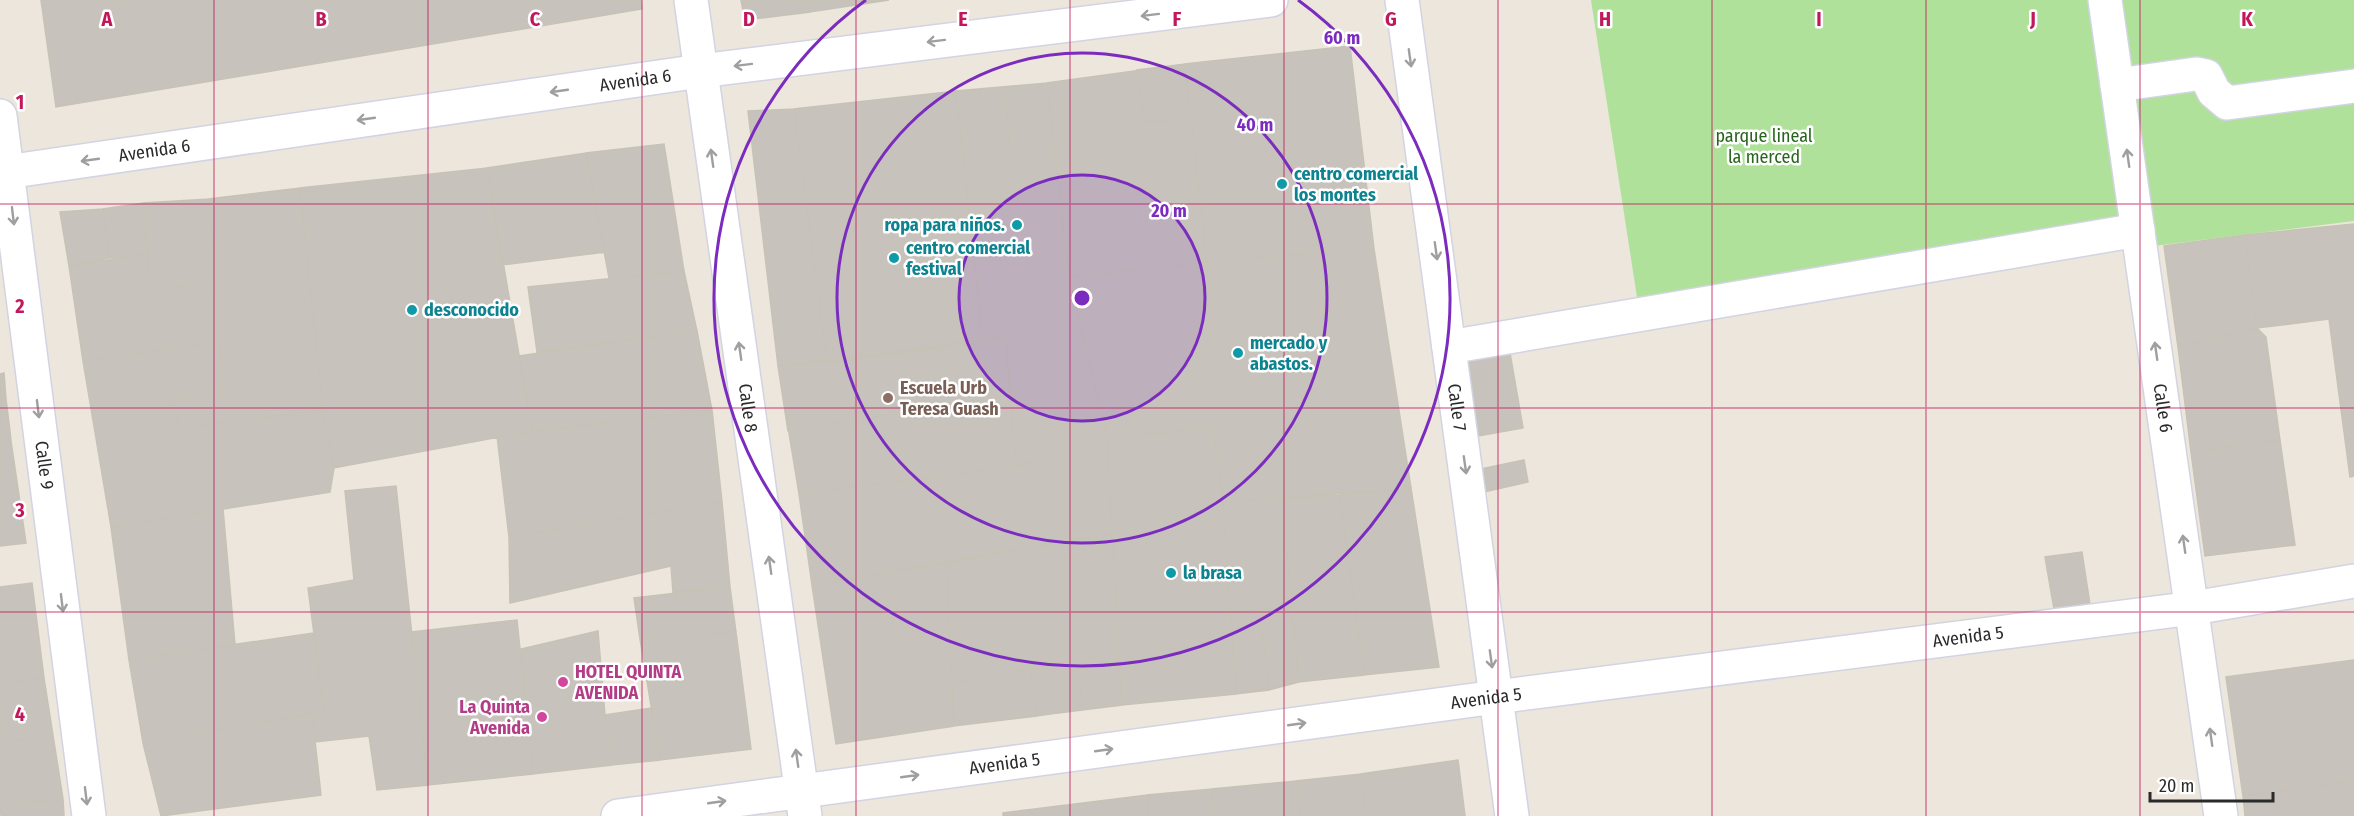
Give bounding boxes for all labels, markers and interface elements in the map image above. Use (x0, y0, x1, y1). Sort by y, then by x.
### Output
text: A (101, 7, 114, 31)
text: B (315, 7, 327, 31)
text: C (530, 7, 541, 31)
text: D (743, 7, 755, 31)
text: E (958, 7, 968, 31)
text: F (1173, 7, 1182, 31)
text: G (1385, 7, 1397, 31)
text: H (1599, 7, 1611, 31)
text: I (1816, 7, 1822, 31)
text: J (2029, 7, 2036, 31)
text: K (2241, 7, 2253, 31)
one-way arrow (1141, 10, 1161, 21)
text: 60 m (1324, 27, 1360, 49)
one-way arrow (927, 36, 946, 47)
one-way arrow (1404, 48, 1415, 67)
one-way arrow (733, 60, 753, 71)
street label: Avenida 6 (598, 64, 673, 97)
one-way arrow (550, 86, 569, 97)
text: 1 (16, 90, 24, 114)
one-way arrow (357, 114, 377, 125)
text: 40 m (1237, 114, 1273, 136)
park label: parque lineal la merced (1715, 125, 1813, 168)
street label: Avenida 6 (117, 134, 192, 167)
one-way arrow (707, 149, 718, 168)
one-way arrow (2122, 149, 2133, 169)
one-way arrow (81, 154, 100, 165)
place label: centro comercial los montes (1294, 163, 1418, 206)
marker: centro comercial los montes (1275, 177, 1289, 191)
text: 20 m (1150, 200, 1187, 222)
one-way arrow (8, 205, 19, 225)
place label: ropa para niños. (885, 214, 1005, 236)
marker: ropa para niños. (1010, 218, 1024, 232)
place label: centro comercial festival (906, 237, 1030, 280)
one-way arrow (1430, 241, 1441, 261)
marker: centro comercial festival (887, 251, 901, 265)
centre of rings (1072, 288, 1092, 308)
text: 2 (14, 294, 25, 318)
place label: desconocido (424, 299, 519, 321)
marker: desconocido (405, 303, 419, 317)
place label: mercado y abastos. (1250, 332, 1328, 375)
one-way arrow (734, 342, 745, 361)
one-way arrow (2150, 342, 2161, 361)
marker: mercado y abastos. (1231, 346, 1245, 360)
place label: Escuela Urb Teresa Guash (900, 377, 999, 420)
street label: Calle 8 (734, 382, 762, 434)
street label: Calle 7 (1443, 382, 1471, 432)
street label: Calle 6 (2149, 382, 2177, 434)
marker: Escuela Urb Teresa Guash (881, 391, 895, 405)
one-way arrow (32, 399, 43, 419)
street label: Calle 9 (30, 440, 58, 491)
one-way arrow (1459, 455, 1470, 475)
text: 3 (14, 498, 25, 522)
one-way arrow (2178, 535, 2189, 554)
one-way arrow (764, 556, 775, 575)
place label: la brasa (1183, 562, 1242, 584)
marker: la brasa (1164, 566, 1178, 580)
one-way arrow (56, 592, 67, 612)
street label: Avenida 5 (1931, 621, 2005, 652)
one-way arrow (1486, 648, 1497, 668)
place label: HOTEL QUINTA AVENIDA (574, 661, 681, 704)
marker: HOTEL QUINTA AVENIDA (556, 675, 570, 689)
street label: Avenida 5 (1449, 683, 1523, 714)
place label: La Quinta Avenida (459, 696, 530, 739)
text: 4 (15, 702, 25, 726)
marker: La Quinta Avenida (535, 710, 549, 724)
one-way arrow (1287, 718, 1306, 729)
one-way arrow (2205, 728, 2216, 748)
one-way arrow (1093, 744, 1113, 755)
street label: Avenida 5 (968, 748, 1041, 779)
one-way arrow (791, 749, 802, 768)
scale bar (2150, 765, 2273, 803)
one-way arrow (900, 770, 920, 781)
text: 20 m (2159, 775, 2194, 797)
one-way arrow (81, 786, 92, 806)
one-way arrow (707, 796, 727, 807)

